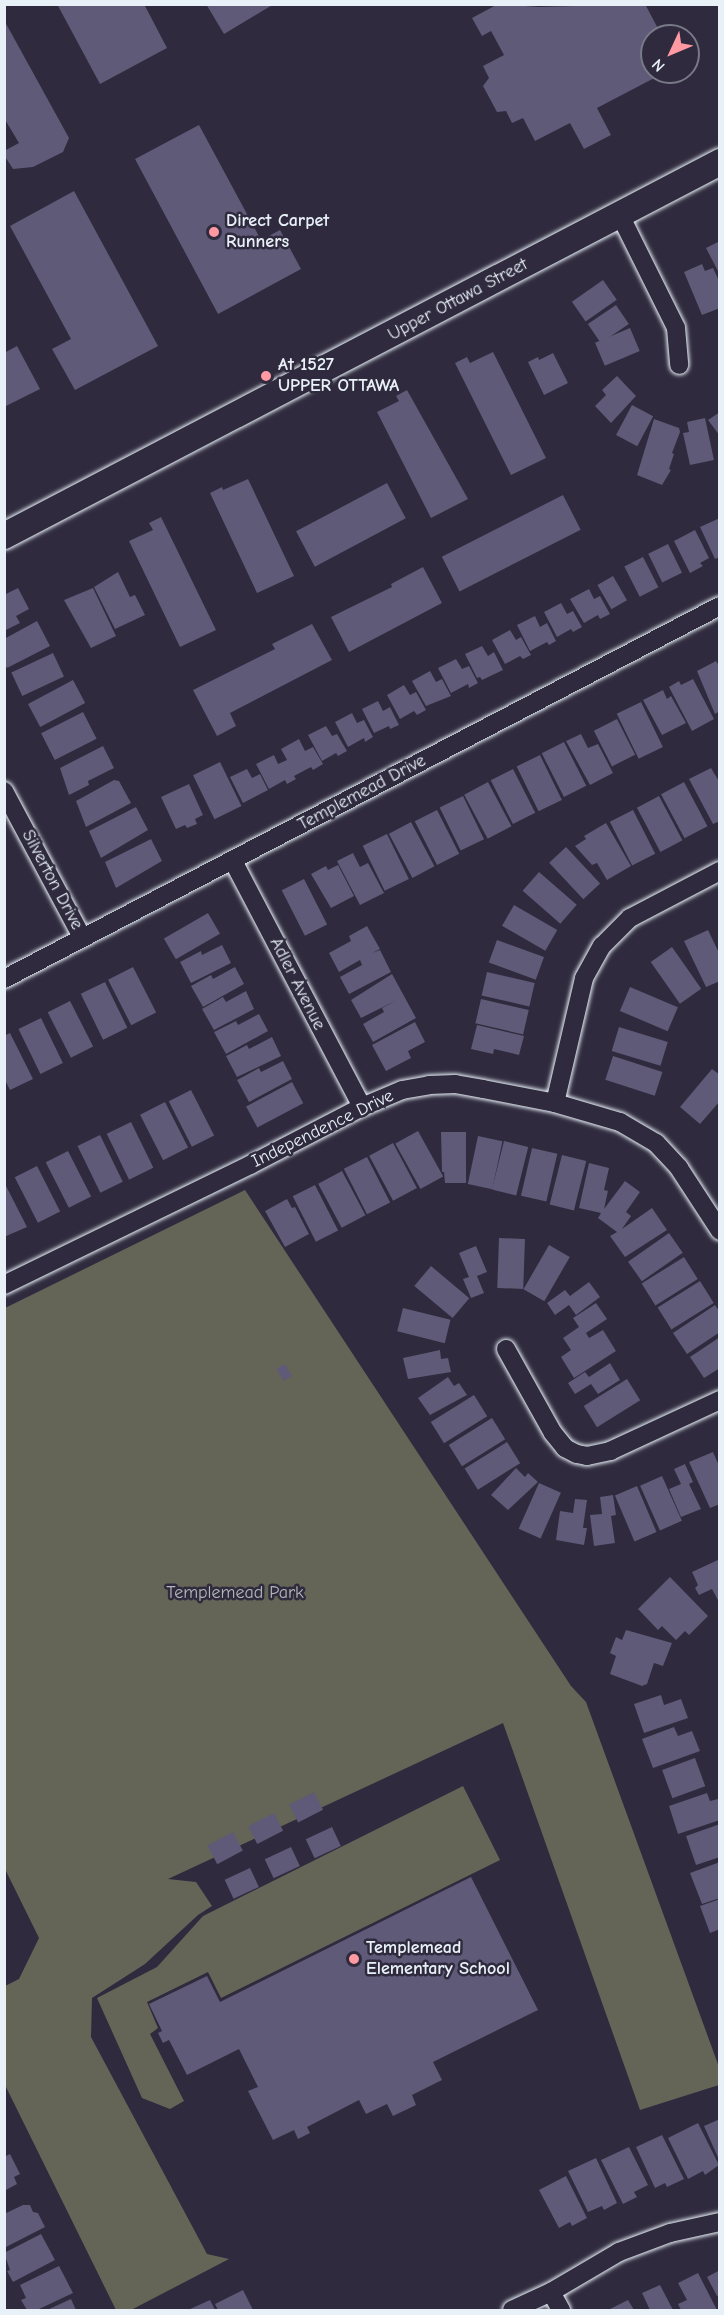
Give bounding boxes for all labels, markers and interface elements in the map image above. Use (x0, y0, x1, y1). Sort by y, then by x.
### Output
north arrow (640, 24, 700, 84)
text: N (648, 55, 669, 75)
place label: Direct Carpet Runners (226, 211, 329, 254)
marker: Direct Carpet Runners (207, 225, 221, 239)
street label: Upper Ottawa Street (384, 254, 532, 346)
place label: At 1527 UPPER OTTAWA (278, 355, 399, 398)
marker: At 1527 UPPER OTTAWA (259, 369, 273, 383)
street label: Templemead Drive (294, 750, 430, 836)
street label: Silverton Drive (17, 826, 87, 934)
street label: Adler Avenue (264, 934, 330, 1034)
street label: Independence Drive (249, 1085, 397, 1173)
park label: Templemead Park (166, 1582, 304, 1604)
place label: Templemead Elementary School (366, 1938, 510, 1980)
marker: Templemead Elementary School (347, 1952, 361, 1966)

